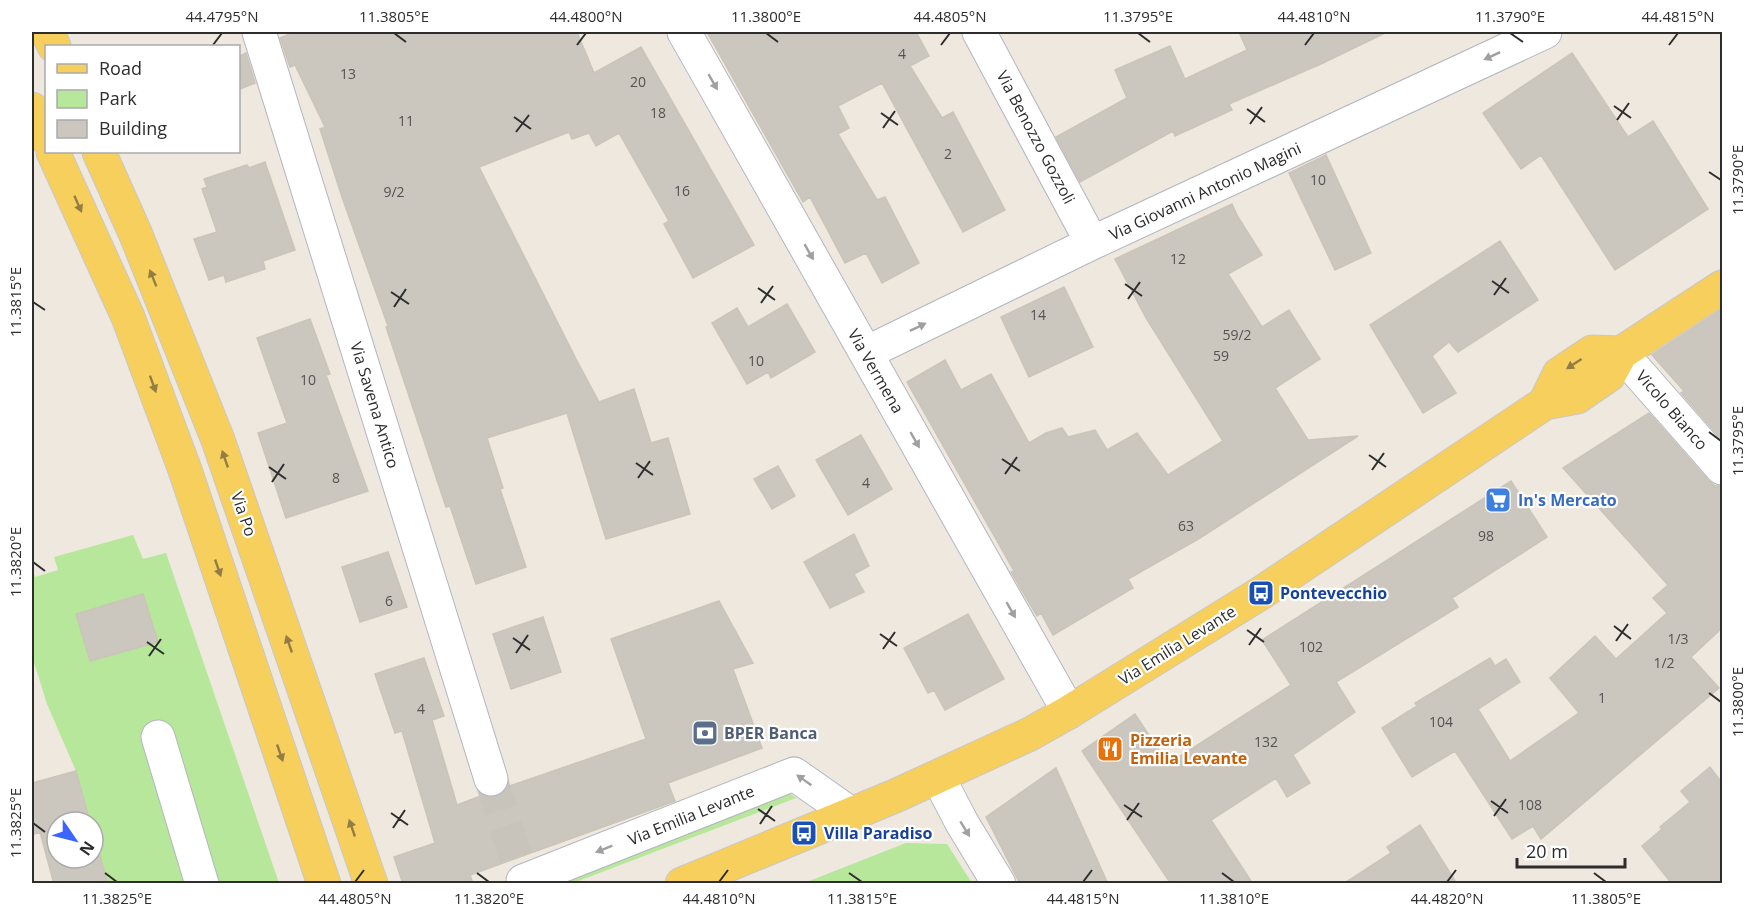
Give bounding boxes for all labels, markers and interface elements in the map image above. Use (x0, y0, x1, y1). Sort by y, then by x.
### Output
text: 44.4795°N (185, 6, 259, 26)
text: 11.3805°E (359, 6, 429, 26)
text: 44.4800°N (549, 6, 623, 26)
text: 11.3800°E (731, 6, 801, 26)
text: 44.4805°N (913, 6, 987, 26)
text: 11.3795°E (1103, 6, 1173, 26)
text: 44.4810°N (1277, 6, 1351, 26)
text: 11.3790°E (1475, 6, 1545, 26)
text: 44.4815°N (1641, 6, 1715, 26)
house number: 4 (898, 44, 906, 63)
legend (45, 45, 240, 153)
one-way arrow (1483, 52, 1500, 61)
text: Road (99, 56, 142, 80)
house number: 13 (340, 64, 356, 83)
street label: Via Benozzo Gozzoli (992, 66, 1080, 208)
house number: 20 (630, 72, 646, 91)
one-way arrow (708, 74, 718, 91)
text: Park (99, 86, 137, 110)
house number: 18 (650, 103, 666, 122)
house number: 11 (398, 111, 414, 130)
text: Building (99, 116, 167, 140)
street label: Via Giovanni Antonio Magini (1105, 137, 1305, 245)
house number: 2 (944, 144, 952, 163)
text: 11.3790°E (1727, 145, 1747, 215)
house number: 10 (1310, 170, 1326, 189)
house number: 16 (674, 181, 690, 200)
house number: 9/2 (383, 182, 405, 201)
one-way arrow (73, 196, 83, 214)
one-way arrow (804, 244, 814, 261)
house number: 12 (1170, 249, 1186, 268)
text: 11.3815°E (5, 267, 25, 337)
one-way arrow (148, 269, 158, 287)
house number: 14 (1030, 305, 1046, 324)
one-way arrow (910, 322, 927, 332)
street label: Via Vermena (843, 325, 909, 417)
house number: 59/2 (1222, 325, 1252, 344)
street label: Via Savena Antico (345, 339, 405, 471)
house number: 59 (1213, 346, 1229, 365)
house number: 10 (748, 351, 764, 370)
one-way arrow (1566, 358, 1582, 370)
street label: Vicolo Bianco (1631, 365, 1713, 455)
house number: 10 (300, 370, 316, 389)
one-way arrow (148, 376, 158, 394)
text: 11.3795°E (1727, 406, 1747, 476)
one-way arrow (910, 432, 920, 449)
one-way arrow (220, 450, 230, 468)
house number: 8 (332, 468, 340, 487)
house number: 4 (862, 473, 870, 492)
supermarket icon: In's Mercato (1483, 485, 1513, 515)
street label: Via Po (226, 489, 262, 539)
place label: In's Mercato (1518, 489, 1617, 511)
house number: 63 (1178, 516, 1194, 535)
house number: 98 (1478, 526, 1494, 545)
text: 11.3820°E (5, 527, 25, 597)
one-way arrow (213, 559, 223, 577)
bus stop icon: Pontevecchio (1246, 578, 1276, 608)
place label: Pontevecchio (1280, 582, 1387, 604)
house number: 6 (385, 591, 393, 610)
street label: Via Emilia Levante (1114, 600, 1240, 690)
one-way arrow (1006, 602, 1016, 619)
house number: 1/3 (1667, 629, 1689, 648)
one-way arrow (283, 635, 293, 653)
house number: 102 (1299, 637, 1323, 656)
house number: 1/2 (1653, 653, 1675, 672)
text: 11.3800°E (1727, 667, 1747, 737)
house number: 1 (1598, 688, 1606, 707)
house number: 4 (417, 699, 425, 718)
house number: 104 (1429, 712, 1453, 731)
bank icon: BPER Banca (690, 718, 720, 748)
place label: BPER Banca (724, 722, 817, 744)
place label: Pizzeria Emilia Levante (1130, 729, 1247, 769)
house number: 132 (1254, 732, 1278, 751)
restaurant icon: Pizzeria Emilia Levante (1095, 734, 1125, 764)
one-way arrow (275, 744, 285, 762)
one-way arrow (796, 774, 812, 786)
street label: Via Emilia Levante (625, 780, 757, 850)
text: 11.3825°E (5, 788, 25, 858)
house number: 108 (1518, 795, 1542, 814)
north arrow (45, 810, 105, 870)
bus stop icon: Villa Paradiso (789, 818, 819, 848)
one-way arrow (347, 819, 357, 837)
one-way arrow (960, 821, 971, 837)
place label: Villa Paradiso (824, 822, 932, 844)
scale bar (1517, 831, 1625, 869)
text: N (75, 837, 100, 860)
text: 20 m (1526, 839, 1568, 863)
one-way arrow (595, 845, 613, 854)
text: 11.3825°E (82, 888, 152, 908)
text: 44.4805°N (318, 888, 392, 908)
text: 11.3820°E (454, 888, 524, 908)
text: 44.4810°N (682, 888, 756, 908)
text: 11.3815°E (827, 888, 897, 908)
text: 44.4815°N (1046, 888, 1120, 908)
text: 11.3810°E (1199, 888, 1269, 908)
text: 44.4820°N (1410, 888, 1484, 908)
text: 11.3805°E (1571, 888, 1641, 908)

